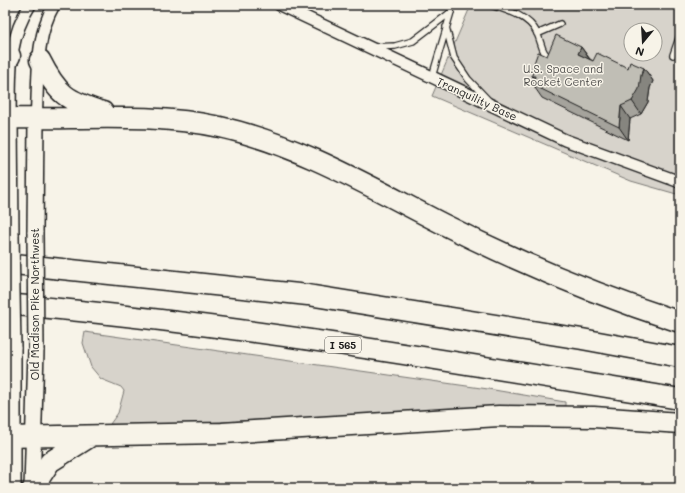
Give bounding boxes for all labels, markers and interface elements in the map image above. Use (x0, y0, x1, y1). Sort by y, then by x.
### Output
north arrow (623, 22, 663, 62)
text: N (633, 44, 646, 60)
park label: U.S. Space and Rocket Center (523, 61, 603, 89)
street label: Tranquility Base (435, 73, 520, 124)
street label: Old Madison Pike Northwest (27, 228, 42, 380)
road number: I 565 (325, 337, 361, 353)

